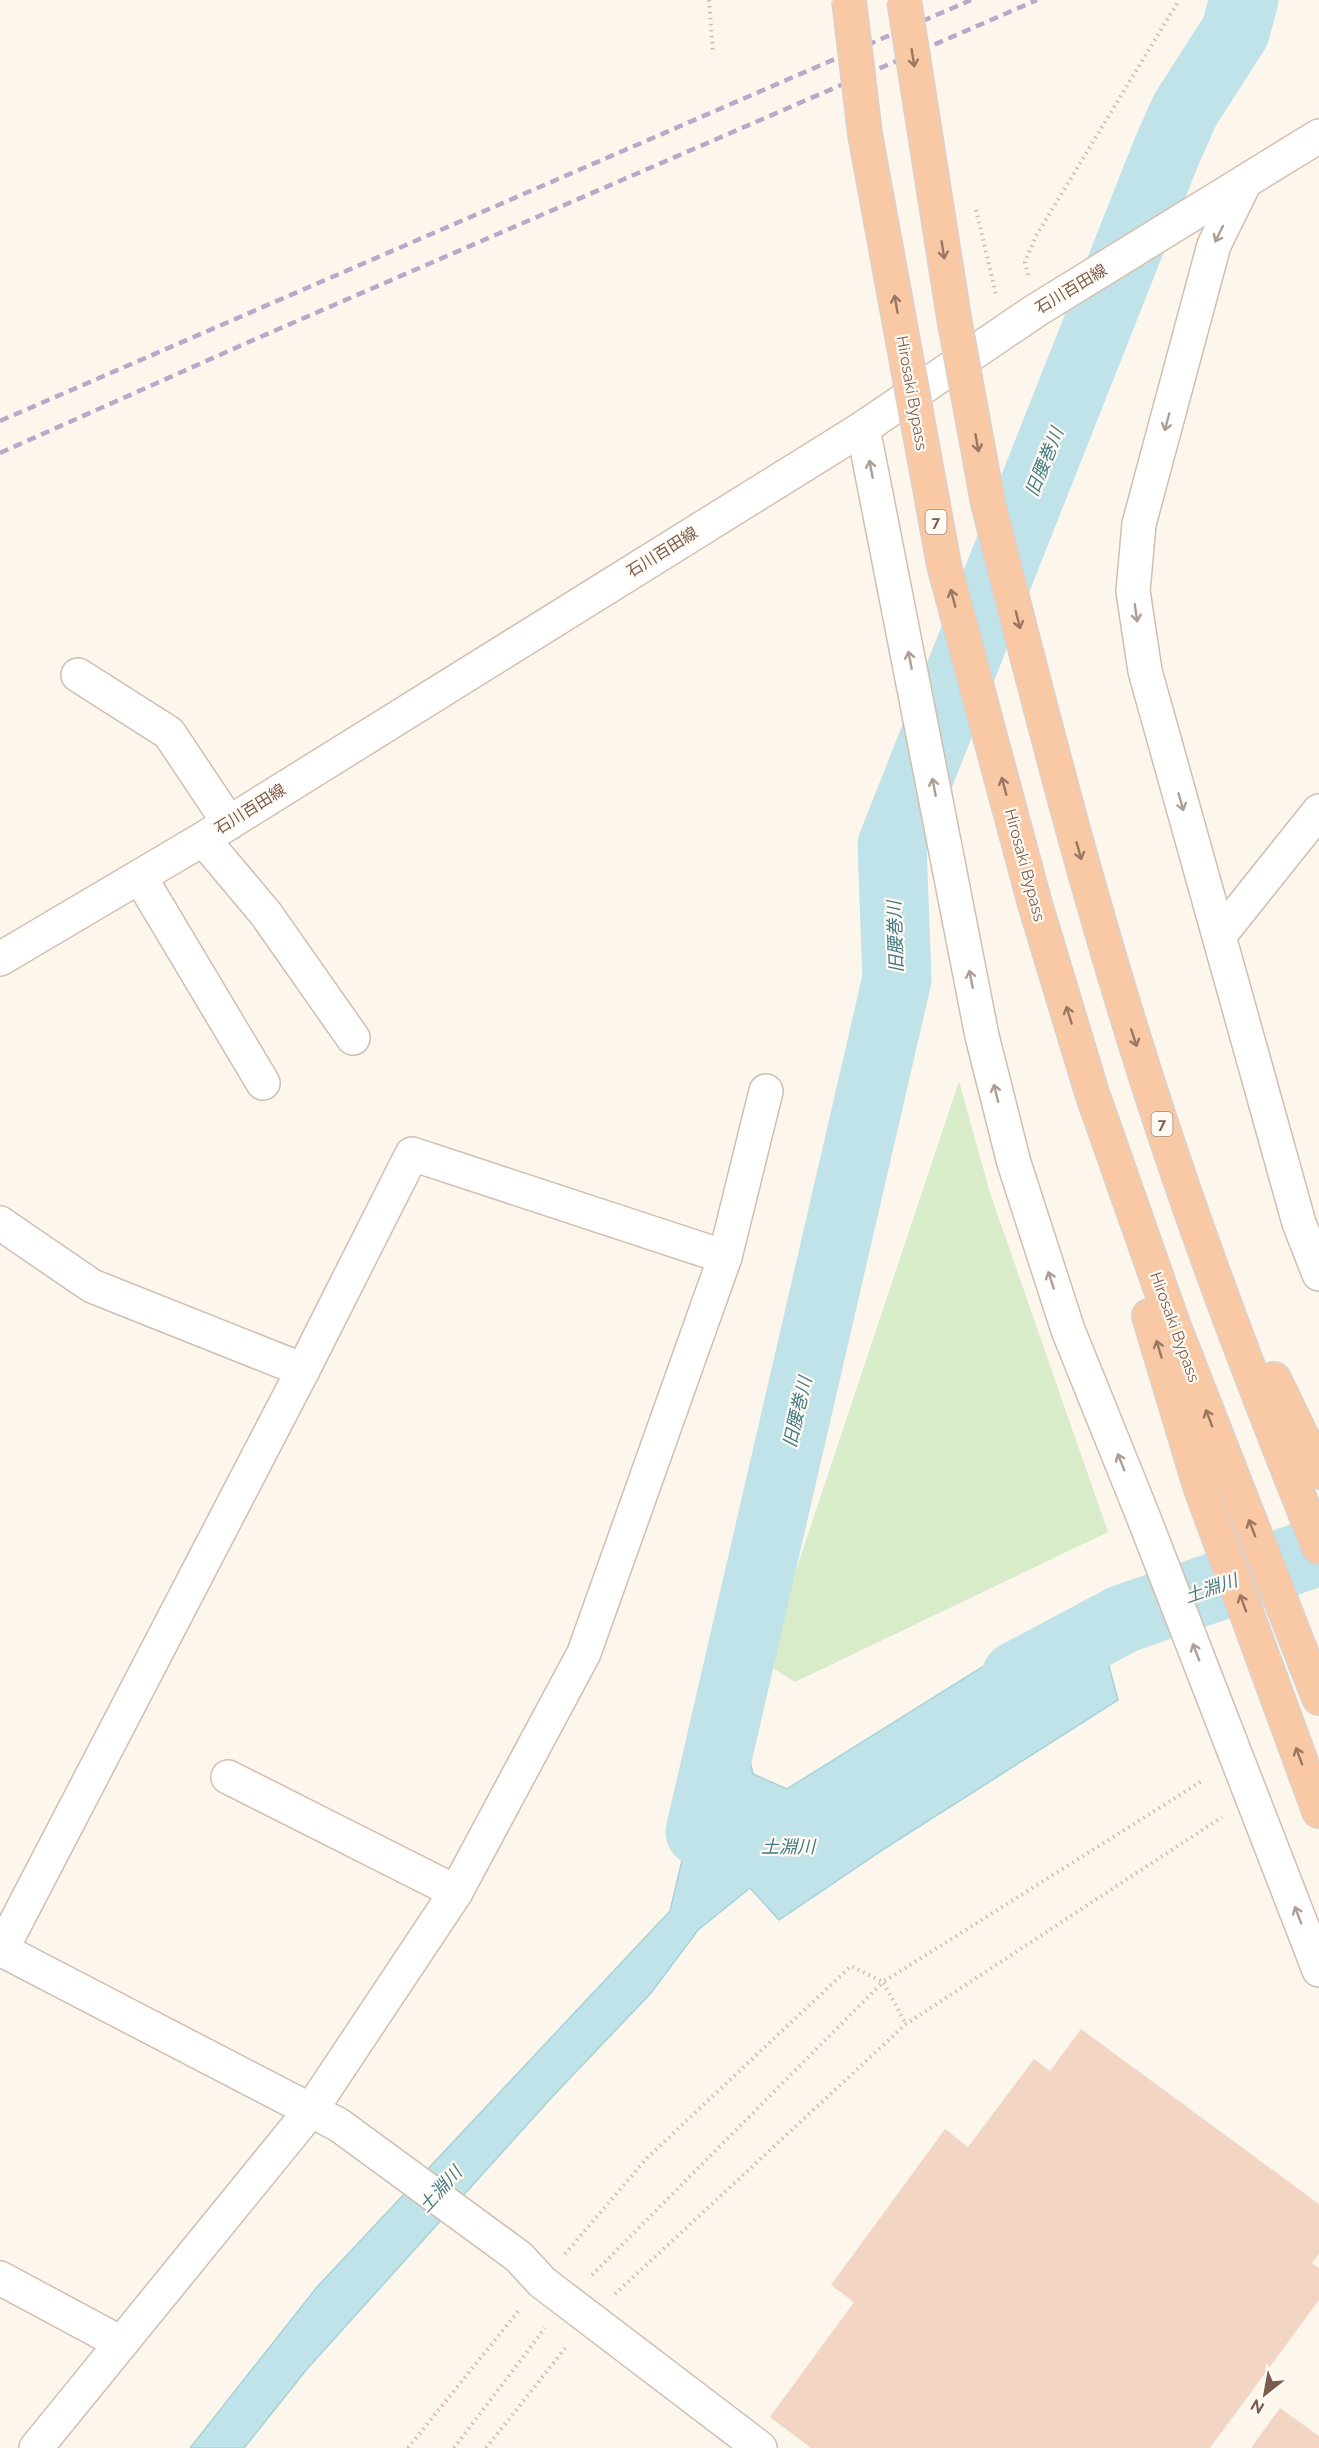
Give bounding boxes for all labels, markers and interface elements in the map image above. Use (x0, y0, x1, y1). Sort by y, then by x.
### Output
one-way arrow (908, 47, 919, 67)
one-way arrow (1213, 225, 1224, 243)
one-way arrow (938, 240, 949, 260)
street label: 石川百田線 (1032, 260, 1110, 318)
one-way arrow (890, 294, 901, 314)
street label: Hirosaki Bypass (893, 334, 931, 452)
one-way arrow (1160, 412, 1172, 431)
water label: 旧腰巻川 (1021, 423, 1068, 499)
one-way arrow (972, 432, 983, 452)
one-way arrow (865, 460, 876, 479)
road number: 7 (926, 510, 946, 534)
street label: 石川百田線 (623, 523, 701, 581)
one-way arrow (947, 589, 958, 608)
one-way arrow (1131, 602, 1142, 622)
one-way arrow (1012, 610, 1024, 629)
one-way arrow (903, 651, 915, 670)
one-way arrow (997, 777, 1009, 796)
one-way arrow (928, 778, 939, 798)
street label: 石川百田線 (211, 780, 289, 838)
one-way arrow (1176, 792, 1187, 811)
street label: Hirosaki Bypass (1001, 807, 1049, 924)
one-way arrow (1074, 841, 1085, 860)
water label: 旧腰巻川 (883, 899, 907, 973)
one-way arrow (965, 969, 976, 989)
one-way arrow (1063, 1006, 1074, 1025)
one-way arrow (1130, 1028, 1141, 1047)
one-way arrow (990, 1084, 1002, 1103)
road number: 7 (1152, 1112, 1172, 1136)
street label: Hirosaki Bypass (1146, 1269, 1204, 1385)
one-way arrow (1045, 1271, 1056, 1290)
one-way arrow (1153, 1340, 1164, 1359)
water label: 旧腰巻川 (779, 1373, 816, 1449)
one-way arrow (1203, 1409, 1214, 1427)
one-way arrow (1115, 1453, 1126, 1472)
one-way arrow (1245, 1519, 1256, 1537)
water label: 土淵川 (1182, 1569, 1242, 1607)
one-way arrow (1237, 1594, 1248, 1612)
one-way arrow (1190, 1643, 1201, 1662)
one-way arrow (1293, 1747, 1304, 1766)
water label: 土淵川 (761, 1836, 817, 1857)
one-way arrow (1292, 1907, 1303, 1925)
water label: 土淵川 (414, 2160, 467, 2216)
north arrow (1235, 2364, 1295, 2424)
text: N (1247, 2395, 1268, 2418)

